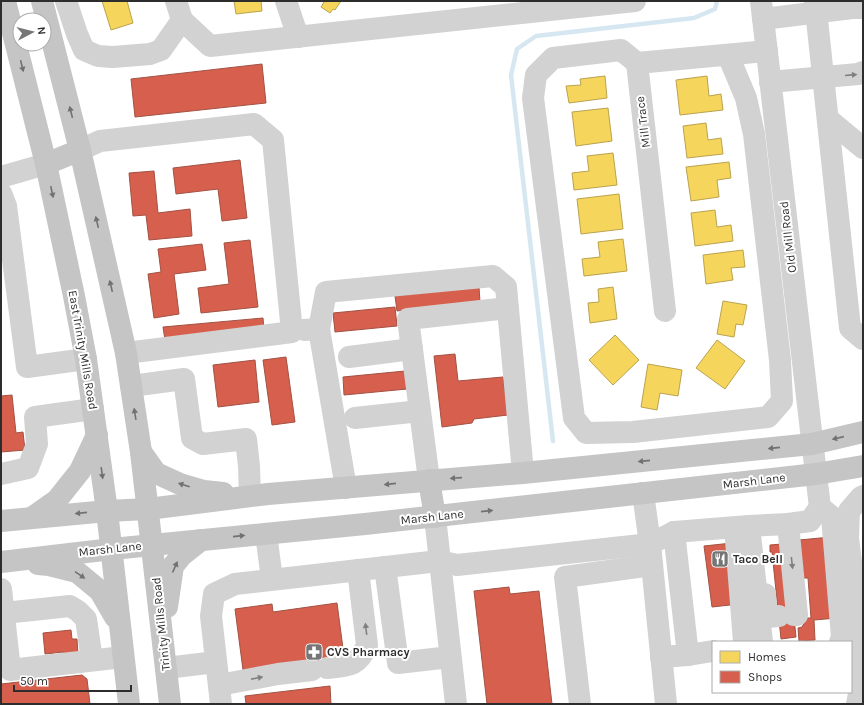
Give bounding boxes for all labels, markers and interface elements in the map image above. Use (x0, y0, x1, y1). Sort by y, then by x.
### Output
north arrow (12, 12, 52, 52)
text: N (34, 26, 48, 36)
one-way arrow (19, 60, 25, 72)
one-way arrow (845, 71, 857, 78)
street label: Mill Trace (633, 95, 653, 149)
one-way arrow (67, 106, 73, 119)
one-way arrow (49, 186, 55, 198)
street label: Old Mill Road (777, 200, 799, 274)
one-way arrow (93, 215, 99, 228)
one-way arrow (108, 280, 114, 292)
street label: East Trinity Mills Road (66, 289, 100, 411)
one-way arrow (132, 408, 138, 420)
one-way arrow (831, 435, 844, 441)
one-way arrow (768, 445, 780, 451)
one-way arrow (638, 458, 650, 464)
one-way arrow (99, 467, 105, 479)
street label: Marsh Lane (722, 470, 786, 492)
one-way arrow (450, 475, 462, 482)
one-way arrow (178, 481, 190, 487)
one-way arrow (384, 481, 397, 487)
street label: Marsh Lane (400, 507, 464, 527)
one-way arrow (481, 508, 493, 514)
one-way arrow (75, 510, 87, 517)
one-way arrow (233, 533, 245, 540)
street label: Marsh Lane (78, 539, 142, 559)
restaurant icon: Taco Bell (710, 549, 730, 569)
place label: Taco Bell (733, 552, 783, 566)
one-way arrow (788, 557, 795, 569)
one-way arrow (172, 561, 178, 572)
one-way arrow (75, 571, 85, 579)
street label: Trinity Mills Road (149, 576, 173, 672)
one-way arrow (362, 623, 369, 635)
legend (712, 641, 852, 693)
pharmacy icon: CVS Pharmacy (304, 642, 324, 662)
place label: CVS Pharmacy (327, 645, 410, 659)
text: Homes (748, 650, 786, 664)
scale bar (14, 667, 131, 693)
text: Shops (748, 670, 782, 684)
text: 50 m (20, 674, 48, 688)
one-way arrow (251, 675, 263, 681)

